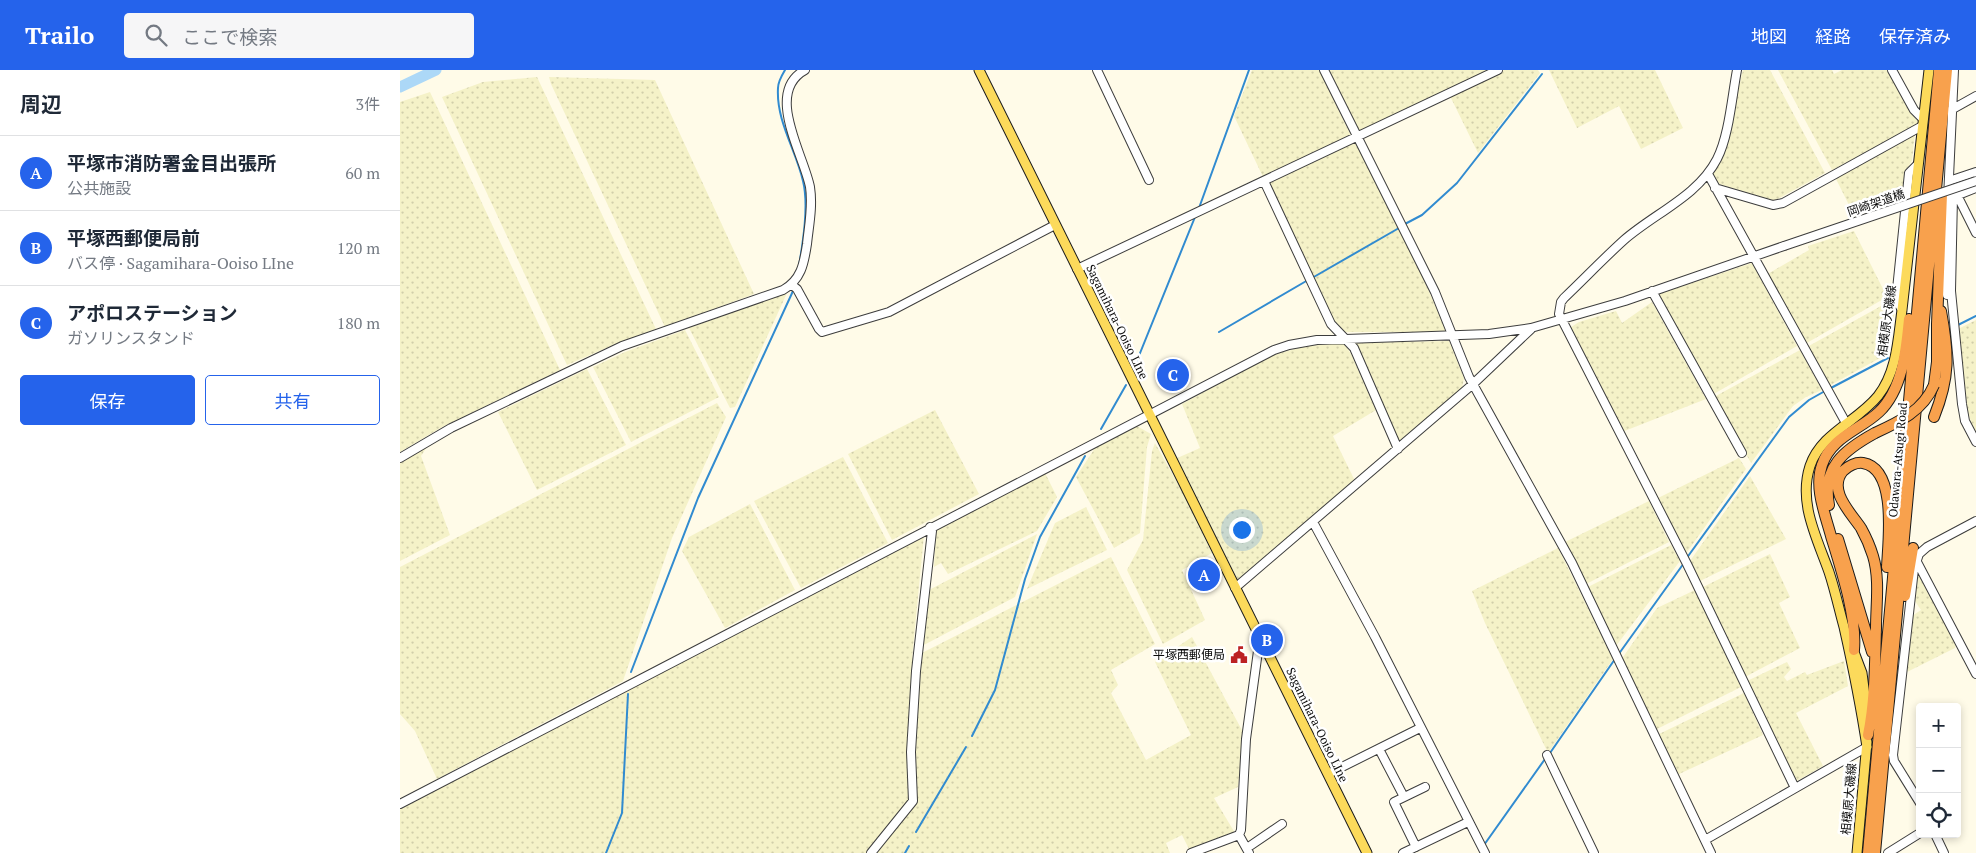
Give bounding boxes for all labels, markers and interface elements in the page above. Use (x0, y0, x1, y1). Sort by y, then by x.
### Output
search box (124, 13, 474, 58)
text: Trailo (25, 19, 94, 51)
icon: search (142, 21, 170, 49)
text: ここで検索 (182, 24, 277, 49)
text: 地図 (1751, 24, 1787, 48)
text: 経路 (1815, 24, 1851, 48)
text: 保存済み (1879, 24, 1951, 48)
text: 周辺 (20, 90, 62, 118)
text: 3件 (355, 93, 380, 115)
text: 平塚市消防署金目出張所 (67, 150, 276, 175)
text: A (30, 162, 42, 184)
text: 60 m (345, 162, 380, 184)
text: 公共施設 (67, 177, 131, 199)
street label: 岡崎架道橋 (1845, 186, 1907, 219)
text: 平塚西郵便局前 (67, 225, 200, 250)
text: B (31, 237, 41, 259)
text: 120 m (337, 237, 380, 259)
text: バス停 · Sagamihara-Ooiso LIne (67, 252, 294, 274)
street label: Sagamihara-Ooiso LIne (1083, 262, 1152, 381)
street label: 相模原大磯線 (1874, 284, 1899, 358)
text: アポロステーション (67, 300, 238, 325)
text: C (31, 312, 41, 334)
text: 180 m (337, 312, 380, 334)
text: ガソリンスタンド (67, 327, 195, 349)
pin: C (1157, 356, 1189, 394)
button: 保存 (20, 375, 195, 425)
button: 共有 (205, 375, 380, 425)
street label: Odawara-Atsugi Road (1885, 401, 1910, 518)
your location (1229, 517, 1255, 543)
pin: A (1188, 556, 1220, 594)
pin: B (1251, 621, 1283, 659)
public building icon: 平塚西郵便局 (1229, 645, 1249, 665)
place label: 平塚西郵便局 (1153, 647, 1225, 662)
street label: Sagamihara-Ooiso LIne (1283, 665, 1352, 784)
map controls (1916, 703, 1961, 838)
button: + (1916, 703, 1961, 748)
button: − (1916, 748, 1961, 793)
street label: 相模原大磯線 (1838, 762, 1859, 835)
button: locate (1916, 793, 1961, 838)

